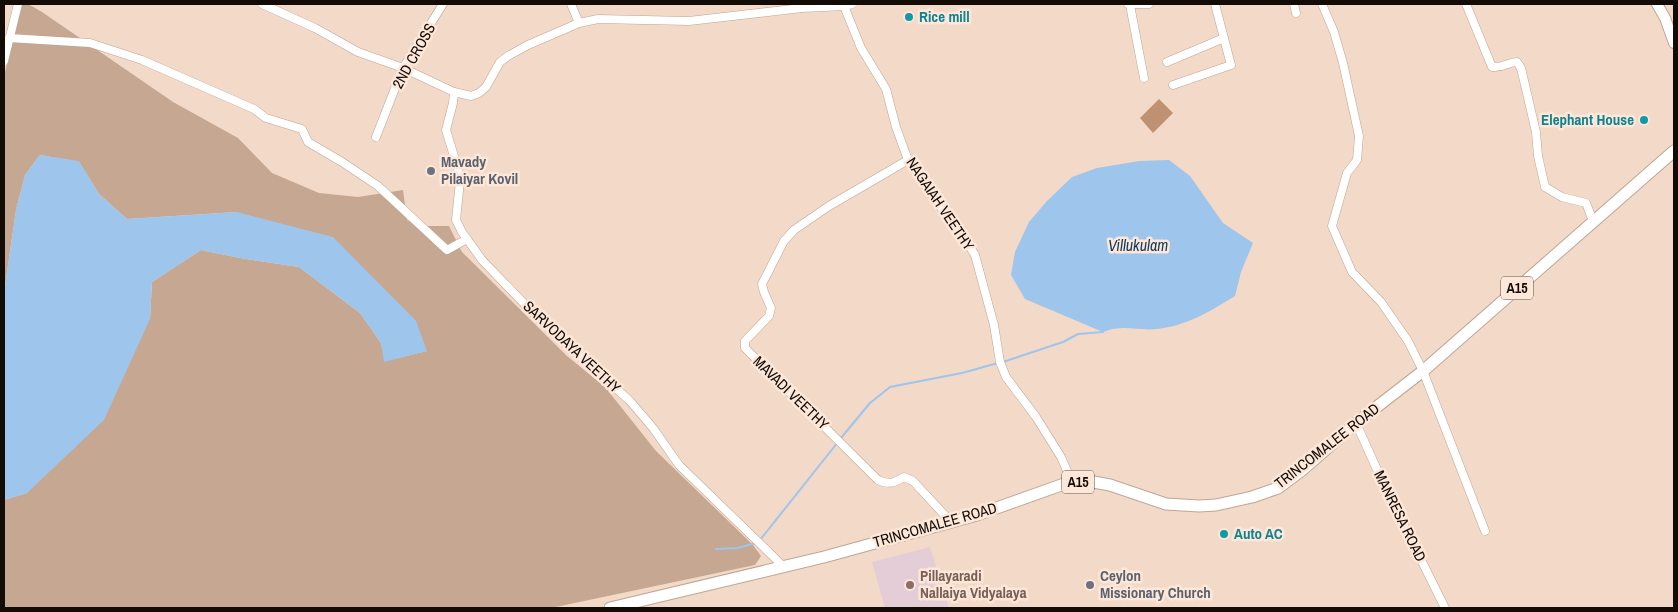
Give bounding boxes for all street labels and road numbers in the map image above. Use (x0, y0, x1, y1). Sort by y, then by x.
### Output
street label: 2ND CROSS (387, 19, 440, 92)
street label: NAGAIAH VEETHY (902, 153, 980, 255)
road number: A15 (1501, 276, 1533, 300)
street label: SARVODAYA VEETHY (519, 296, 626, 398)
street label: MAVADI VEETHY (749, 351, 834, 435)
street label: TRINCOMALEE ROAD (1270, 398, 1384, 493)
street label: MANRESA ROAD (1369, 467, 1432, 565)
road number: A15 (1062, 471, 1094, 494)
street label: TRINCOMALEE ROAD (871, 497, 999, 552)

